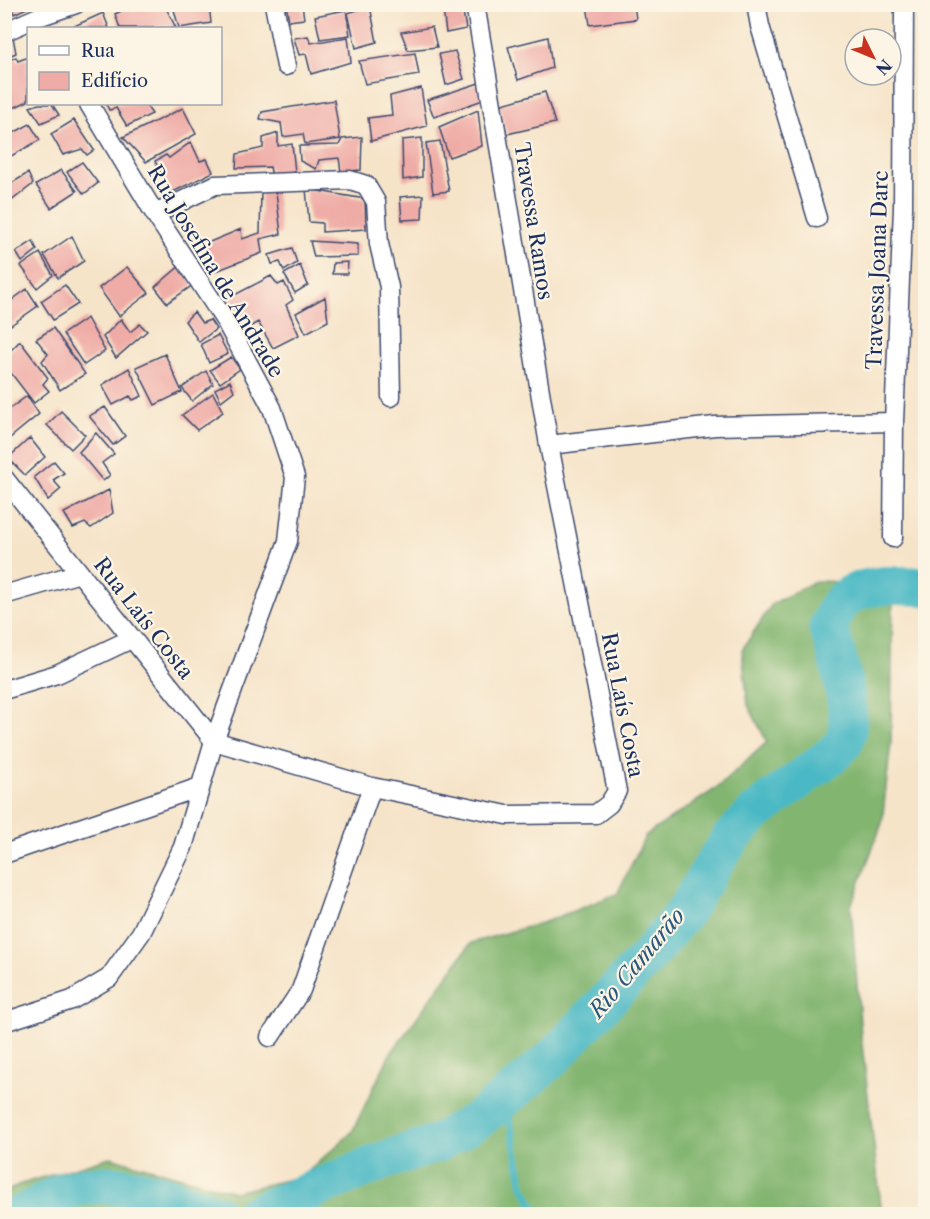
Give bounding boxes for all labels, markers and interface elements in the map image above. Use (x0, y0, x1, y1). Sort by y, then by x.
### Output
legend (27, 27, 222, 105)
north arrow (843, 27, 903, 87)
text: Rua (81, 40, 115, 62)
text: N (872, 55, 896, 79)
text: Edifício (81, 70, 148, 92)
street label: Travessa Ramos (509, 141, 559, 301)
street label: Rua Josefina de Andrade (143, 160, 289, 382)
street label: Travessa Joana Darc (861, 170, 893, 370)
street label: Rua Laís Costa (89, 552, 200, 684)
street label: Rua Laís Costa (597, 630, 649, 781)
water label: Rio Camarão (582, 903, 691, 1025)

